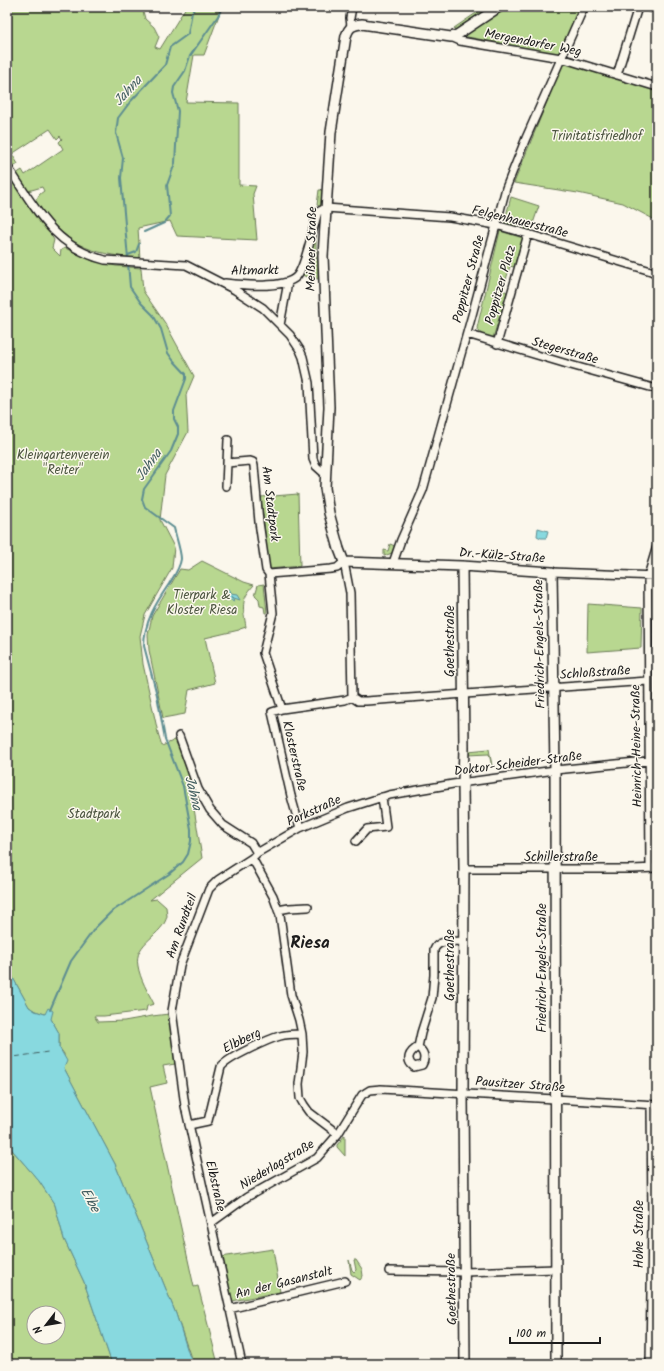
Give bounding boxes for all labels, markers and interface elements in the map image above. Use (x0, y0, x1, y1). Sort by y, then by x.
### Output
street label: Mergendorfer Weg (483, 23, 583, 63)
water label: Jahna (108, 70, 149, 111)
park label: Trinitatisfriedhof (551, 126, 644, 147)
street label: Felgenhauerstraße (470, 200, 571, 244)
street label: Meißner Straße (301, 206, 323, 292)
street label: Poppitzer Straße (447, 232, 491, 325)
street label: Poppitzer Platz (480, 243, 522, 327)
street label: Altmarkt (231, 260, 280, 282)
street label: Stegerstraße (529, 331, 601, 371)
water label: Jahna (130, 443, 169, 486)
park label: Kleingartenverein "Reiter" (17, 445, 109, 481)
street label: Am Stadtpark (255, 465, 285, 544)
street label: Dr.-Külz-Straße (458, 543, 546, 569)
street label: Friedrich-Engels-Straße (528, 579, 552, 709)
park label: Tierpark & Kloster Riesa (167, 585, 237, 621)
street label: Goethestraße (440, 605, 461, 677)
street label: Schloßstraße (559, 660, 631, 686)
street label: Heinrich-Heine-Straße (625, 684, 649, 808)
street label: Klosterstraße (276, 719, 312, 794)
street label: Doktor-Scheider-Straße (453, 746, 583, 782)
water label: Jahna (178, 774, 208, 814)
street label: Parkstraße (283, 790, 345, 832)
park label: Stadtpark (68, 804, 121, 825)
street label: Schillerstraße (524, 847, 598, 868)
street label: Am Rundteil (161, 891, 203, 961)
street label: Friedrich-Engels-Straße (532, 903, 553, 1033)
street label: Goethestraße (440, 929, 461, 1001)
district label: Riesa (290, 930, 330, 957)
street label: Elbberg (219, 1023, 265, 1059)
street label: Pausitzer Straße (474, 1071, 566, 1099)
street label: Niederlagstraße (235, 1134, 319, 1196)
street label: Elbstraße (199, 1158, 231, 1214)
water label: Elbe (74, 1184, 106, 1218)
street label: Hohe Straße (629, 1200, 650, 1268)
street label: Goethestraße (441, 1253, 463, 1325)
street label: An der Gasanstalt (233, 1261, 336, 1305)
north arrow (26, 1305, 66, 1345)
scale bar (510, 1319, 600, 1345)
text: N (29, 1322, 48, 1337)
text: 100 m (516, 1324, 547, 1343)

